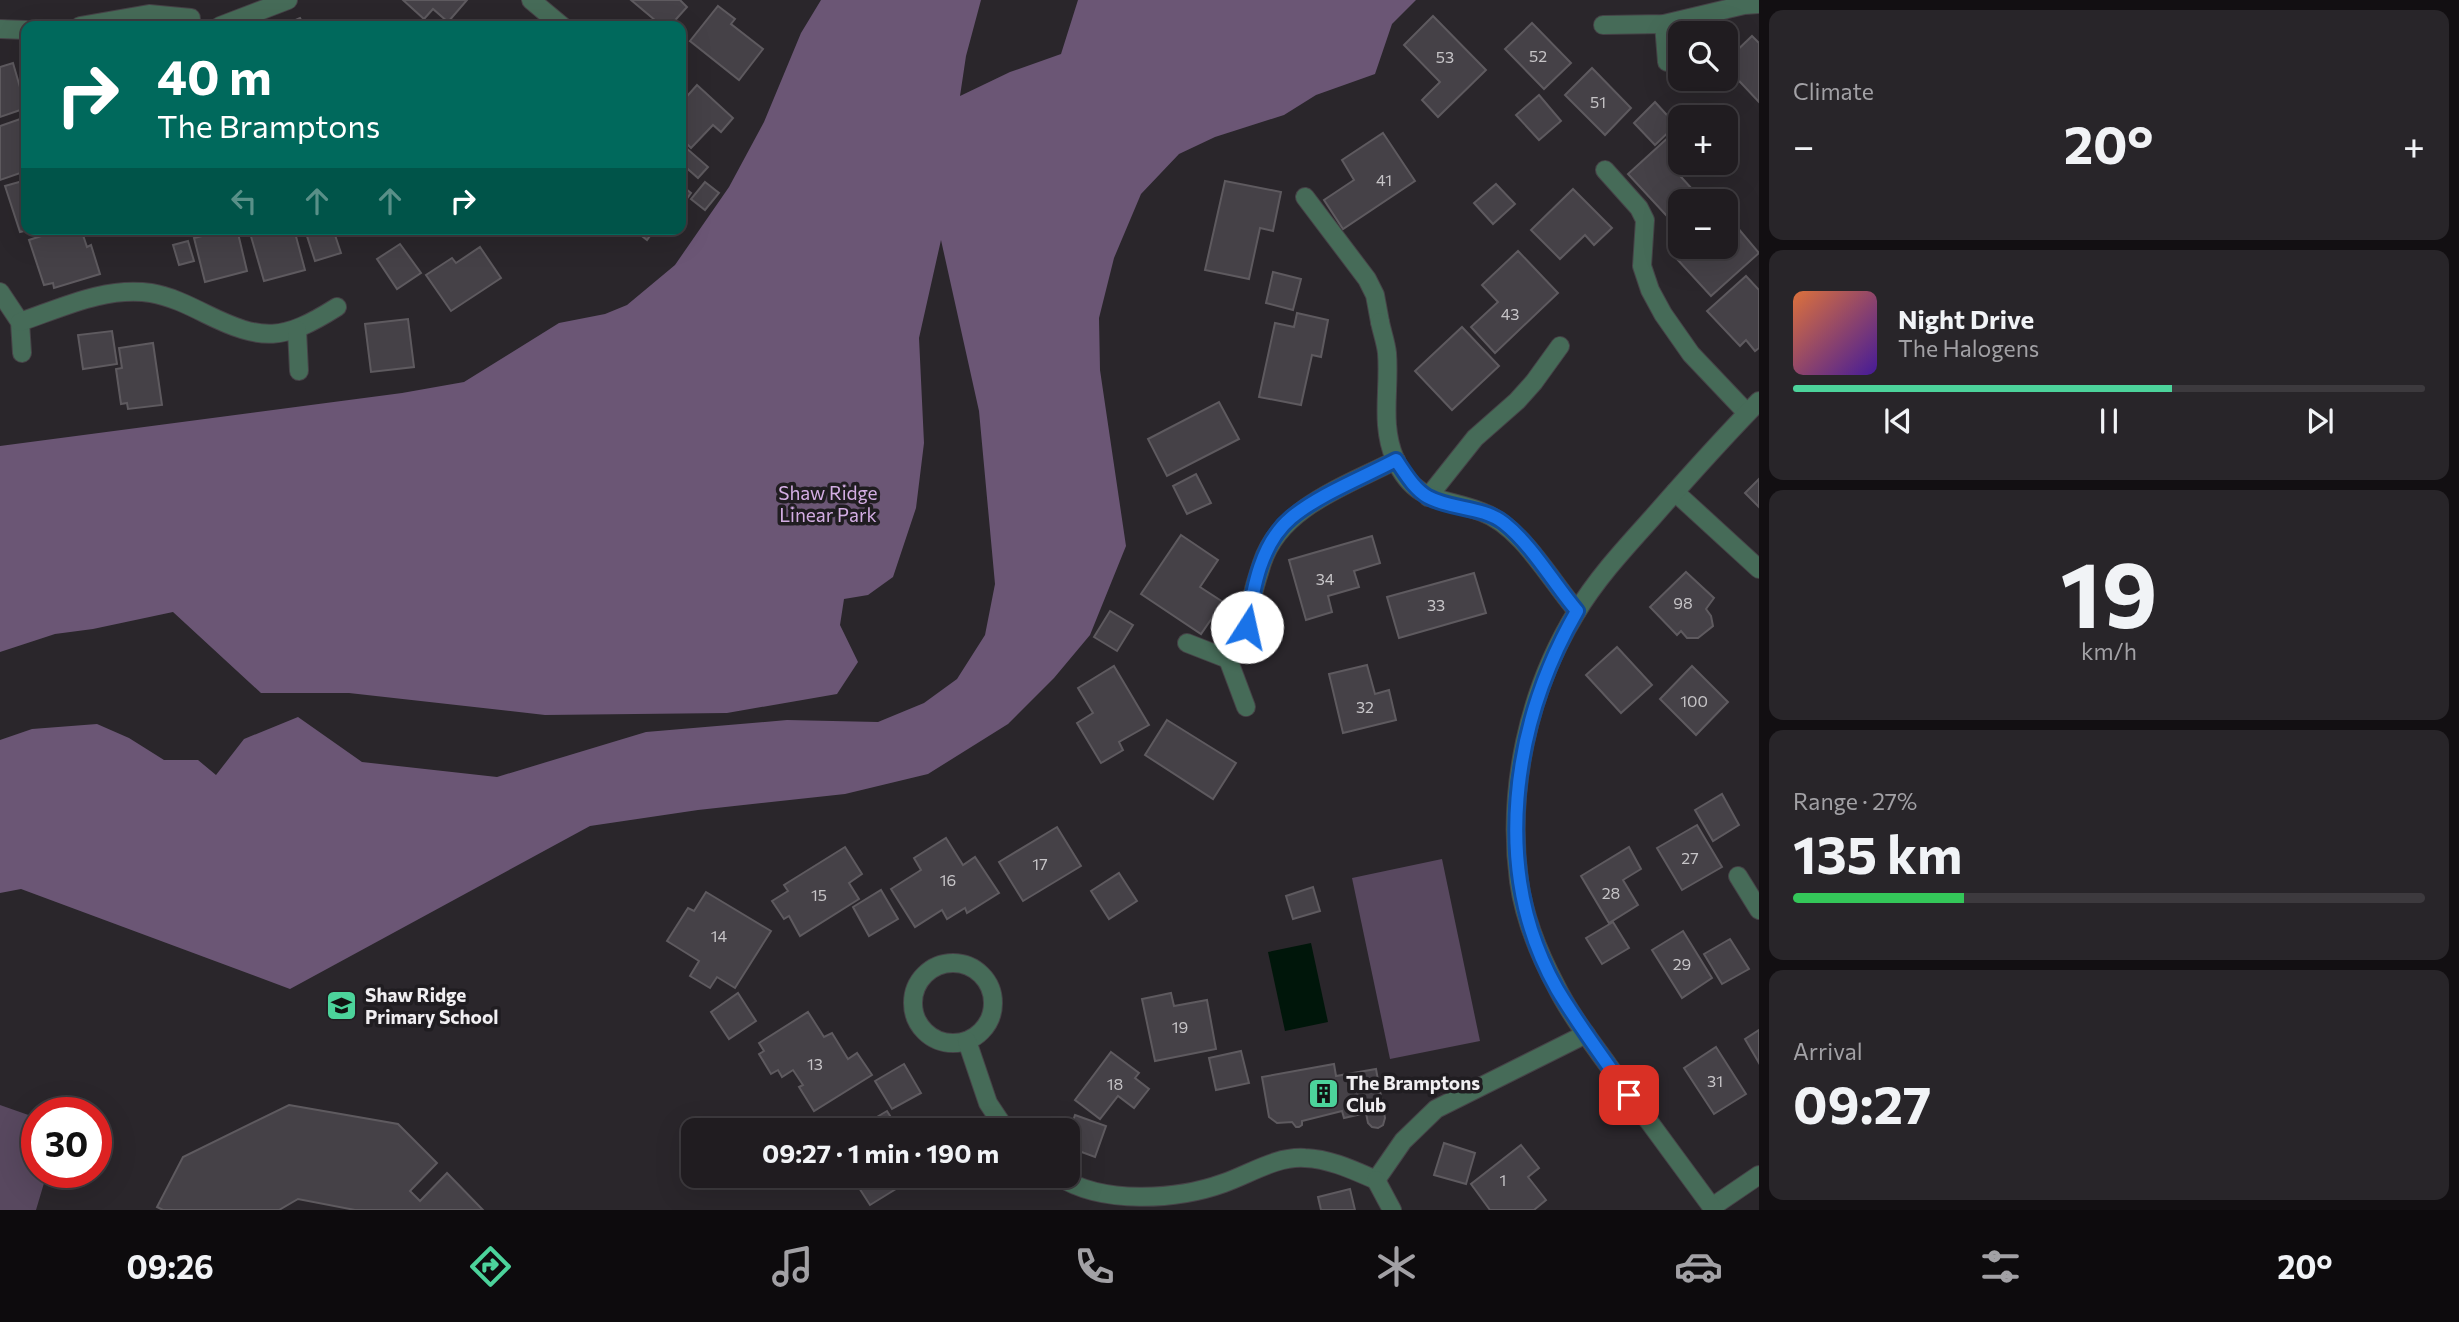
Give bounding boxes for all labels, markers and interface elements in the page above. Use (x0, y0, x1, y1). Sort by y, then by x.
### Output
map controls (1668, 21, 1738, 259)
button: search (1668, 21, 1738, 91)
text: 40 m (157, 45, 272, 105)
house number: 52 (1529, 46, 1547, 65)
house number: 53 (1436, 47, 1454, 66)
icon: right (42, 49, 133, 140)
text: Climate (1793, 77, 1874, 105)
house number: 51 (1590, 92, 1606, 111)
text: The Bramptons (157, 105, 380, 145)
button: + (1668, 105, 1738, 175)
text: 20° (2064, 111, 2154, 175)
text: − (1793, 121, 1815, 168)
text: + (2403, 121, 2425, 168)
house number: 41 (1376, 170, 1392, 189)
icon: left (225, 182, 263, 220)
icon: ahead (298, 182, 336, 220)
icon: ahead (371, 182, 409, 220)
icon: right (444, 182, 482, 220)
button: − (1668, 189, 1738, 259)
text: Night Drive (1898, 303, 2034, 334)
house number: 43 (1501, 304, 1519, 323)
text: The Halogens (1898, 334, 2039, 362)
icon: previous (1879, 402, 1917, 440)
icon: pause (2090, 402, 2128, 440)
icon: next (2301, 402, 2339, 440)
park label: Shaw Ridge Linear Park (778, 481, 878, 526)
text: 19 (2060, 535, 2158, 647)
house number: 34 (1316, 569, 1335, 588)
position arrow (1210, 590, 1284, 664)
house number: 98 (1673, 593, 1693, 612)
house number: 33 (1427, 595, 1445, 614)
text: km/h (2081, 637, 2137, 665)
house number: 100 (1680, 691, 1708, 710)
house number: 32 (1356, 697, 1374, 716)
text: Range · 27% (1793, 787, 1917, 815)
text: 135 km (1793, 821, 1962, 885)
house number: 27 (1681, 848, 1699, 867)
house number: 17 (1032, 854, 1048, 873)
house number: 16 (940, 870, 956, 889)
house number: 28 (1602, 883, 1620, 902)
house number: 15 (811, 885, 827, 904)
house number: 14 (711, 926, 728, 945)
house number: 29 (1673, 954, 1691, 973)
place label: Shaw Ridge Primary School (365, 983, 498, 1028)
school or university icon: Shaw Ridge Primary School (325, 989, 359, 1023)
house number: 19 (1172, 1017, 1188, 1036)
text: Arrival (1793, 1037, 1863, 1065)
house number: 13 (807, 1054, 823, 1073)
pin (1599, 1065, 1659, 1125)
place label: The Bramptons Club (1346, 1071, 1480, 1116)
house number: 31 (1707, 1071, 1723, 1090)
text: 09:27 (1793, 1071, 1931, 1135)
house number: 18 (1107, 1074, 1123, 1093)
icon: arrive (1610, 1076, 1648, 1114)
building icon: The Bramptons Club (1306, 1077, 1340, 1111)
speed limit sign: 30 (21, 1097, 112, 1188)
text: 09:27 · 1 min · 190 m (762, 1137, 999, 1168)
house number: 1 (1500, 1170, 1506, 1189)
icon: directions (466, 1242, 515, 1291)
icon: music (768, 1242, 817, 1291)
icon: phone (1070, 1242, 1119, 1291)
icon: climate (1372, 1242, 1421, 1291)
icon: car (1674, 1242, 1723, 1291)
icon: filters (1976, 1242, 2025, 1291)
text: 09:26 (126, 1246, 214, 1286)
text: 20° (2277, 1246, 2333, 1286)

